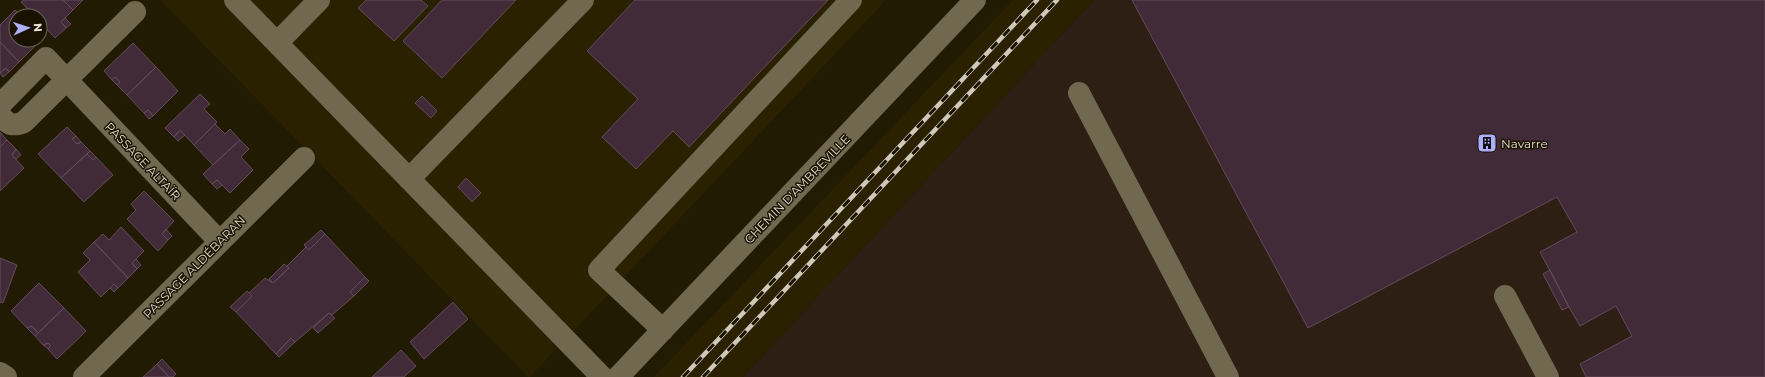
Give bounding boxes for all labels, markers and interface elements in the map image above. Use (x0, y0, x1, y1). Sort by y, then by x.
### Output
north arrow (8, 8, 48, 48)
text: N (31, 23, 45, 32)
street label: PASSAGE ALTAÏR (102, 119, 184, 203)
street label: CHEMIN D'AMBREVILLE (741, 131, 853, 247)
building icon: Navarre (1476, 132, 1498, 154)
place label: Navarre (1501, 136, 1548, 151)
street label: PASSAGE ALDÉBARAN (140, 213, 248, 321)

